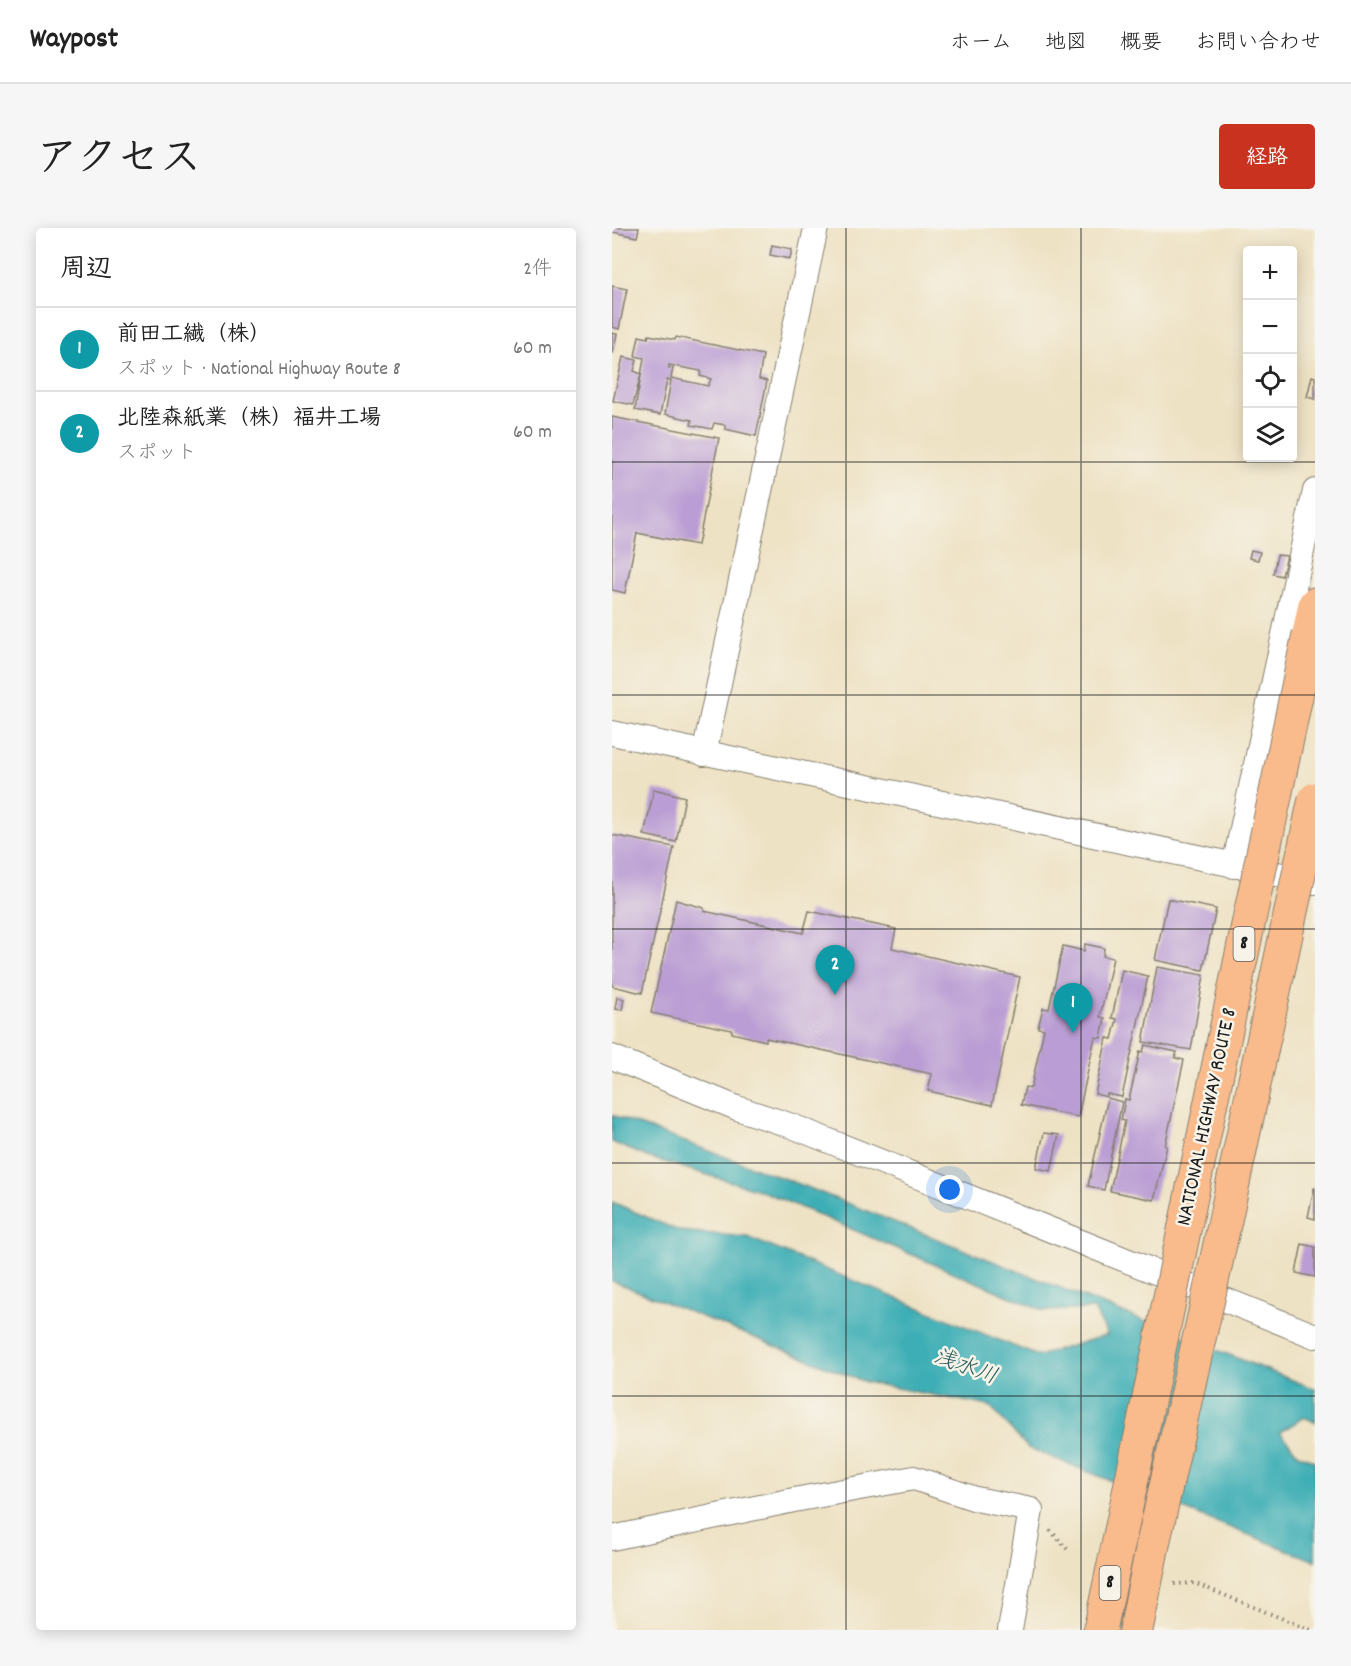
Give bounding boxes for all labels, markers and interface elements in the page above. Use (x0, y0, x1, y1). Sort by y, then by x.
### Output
text: Waypost (30, 21, 118, 61)
text: ホーム (950, 29, 1012, 59)
text: 地図 (1045, 29, 1087, 59)
text: 概要 (1120, 29, 1162, 59)
text: お問い合わせ (1195, 29, 1321, 59)
button: 経路 (1219, 124, 1315, 189)
text: アクセス (36, 132, 201, 192)
map controls (1243, 246, 1297, 462)
button: + (1243, 246, 1297, 300)
text: 周辺 (60, 252, 112, 289)
text: 2件 (523, 256, 552, 284)
button: − (1243, 300, 1297, 354)
text: 前田工繊（株） (117, 320, 271, 351)
text: 1 (77, 335, 82, 363)
text: 60 m (513, 335, 552, 363)
button: locate (1243, 354, 1297, 408)
text: スポット · National Highway Route 8 (117, 356, 401, 384)
text: 北陸森紙業（株）福井工場 (117, 404, 381, 435)
button: layers (1243, 408, 1297, 462)
text: 2 (75, 419, 84, 447)
text: 60 m (513, 419, 552, 447)
text: スポット (117, 440, 197, 468)
road number: 8 (1234, 927, 1254, 961)
pin: 2 (816, 946, 854, 995)
pin: 1 (1054, 984, 1092, 1033)
street label: NATIONAL HIGHWAY ROUTE 8 (1170, 1005, 1246, 1229)
your location (935, 1175, 964, 1204)
water label: 浅水川 (929, 1342, 1001, 1394)
road number: 8 (1100, 1566, 1120, 1600)

